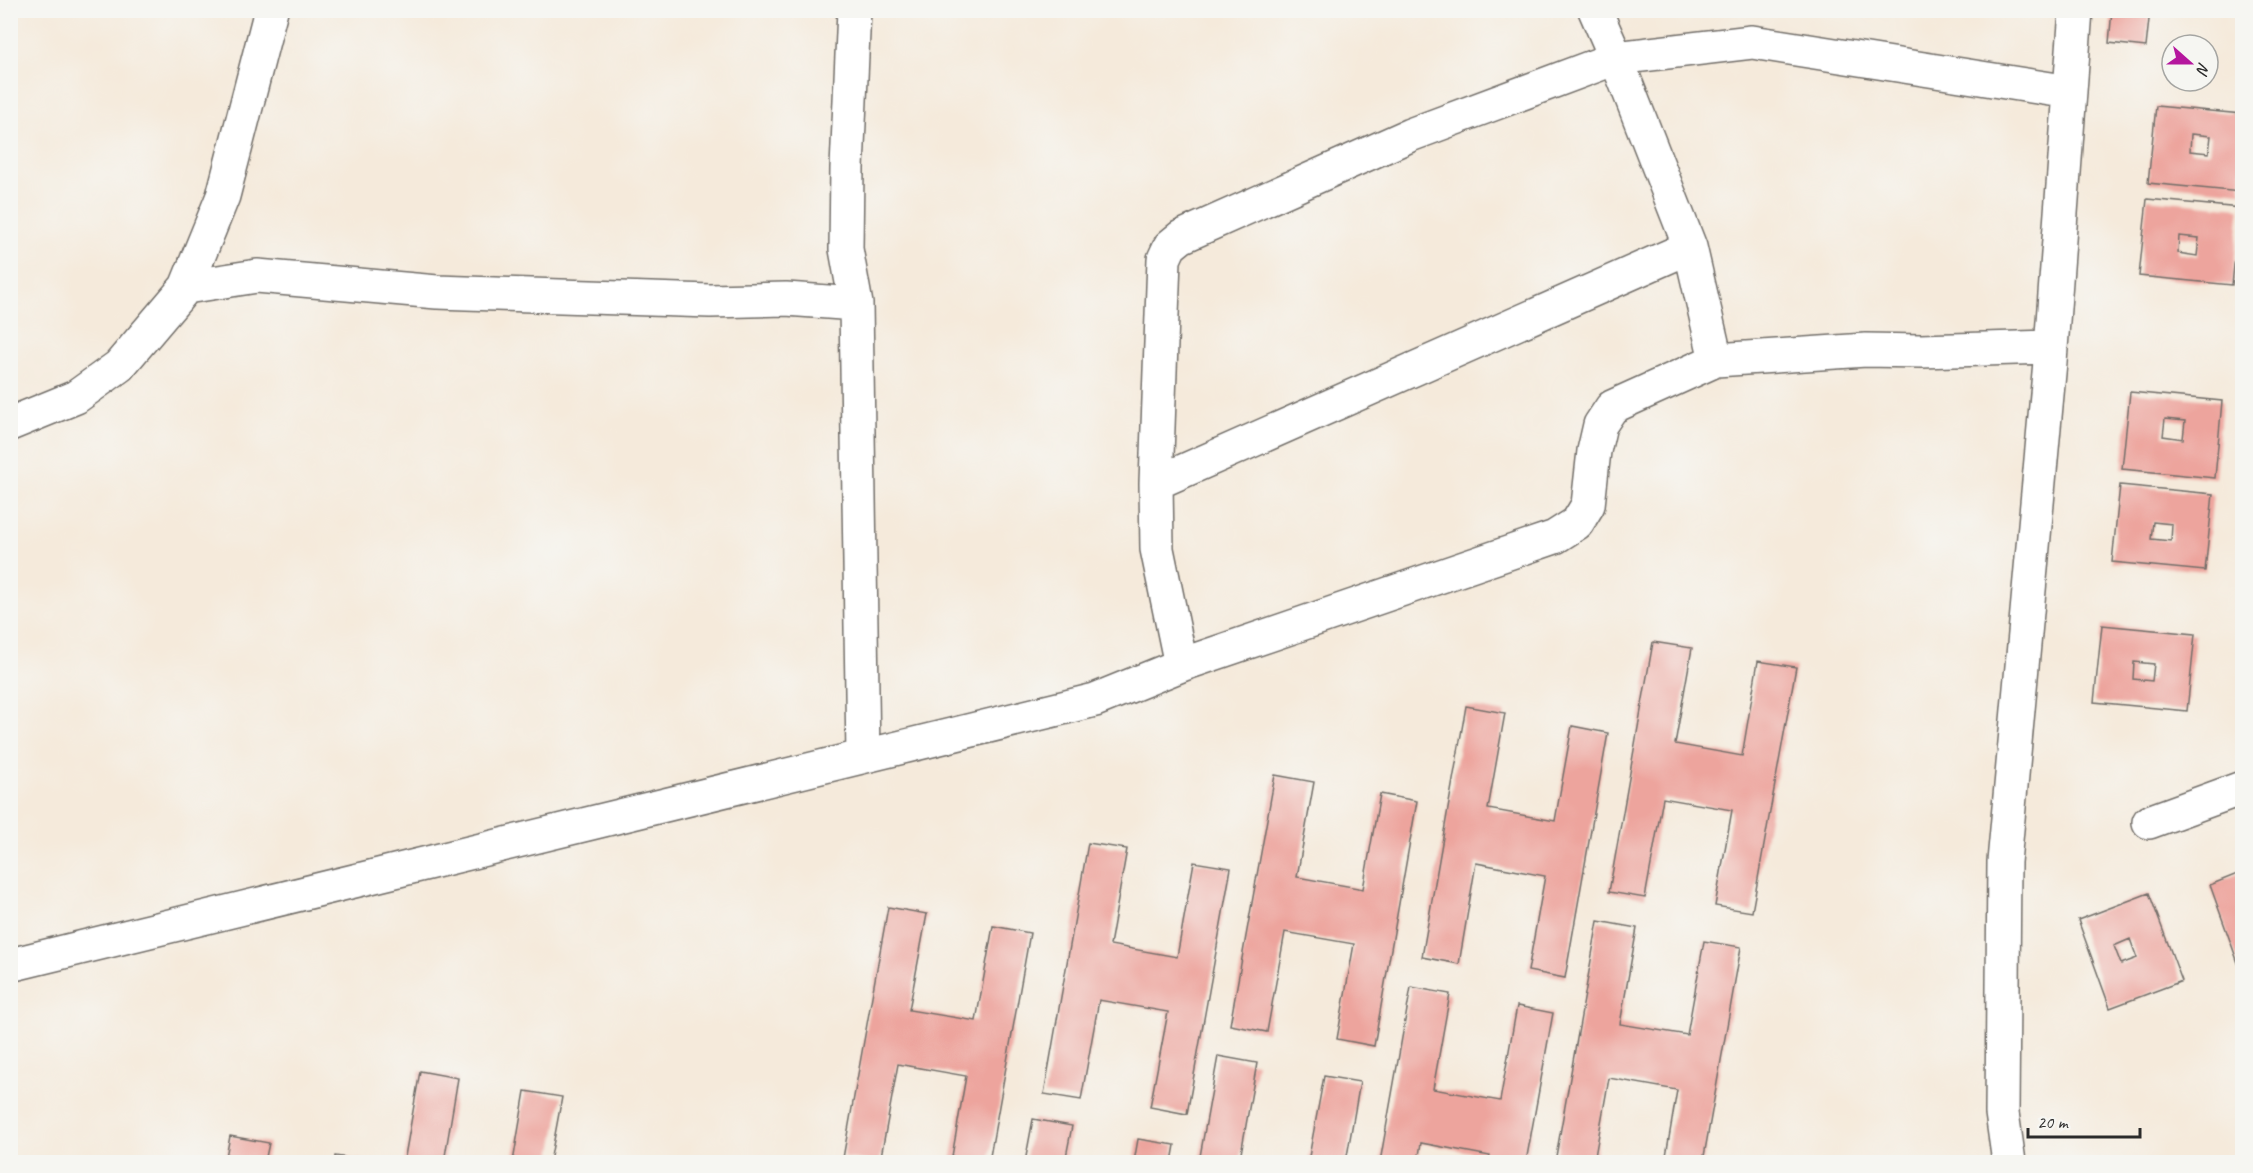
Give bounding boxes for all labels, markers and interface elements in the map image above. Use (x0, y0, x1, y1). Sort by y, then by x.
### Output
north arrow (2160, 33, 2220, 93)
text: N (2191, 60, 2214, 79)
scale bar (2028, 1101, 2140, 1139)
text: 20 m (2037, 1111, 2070, 1133)

